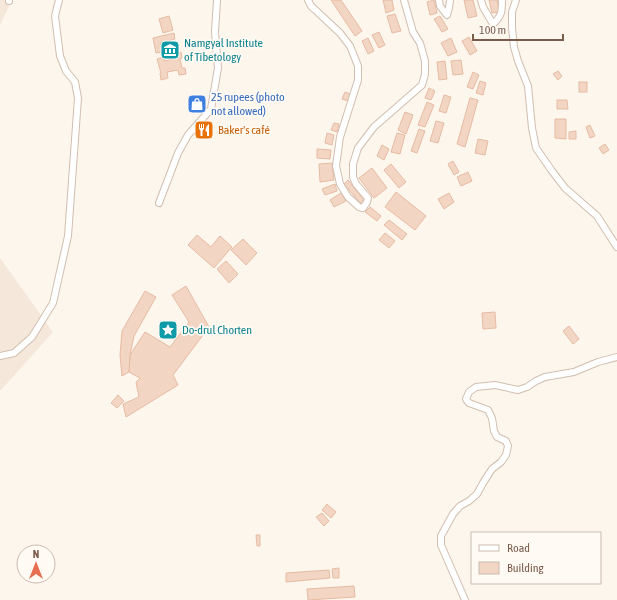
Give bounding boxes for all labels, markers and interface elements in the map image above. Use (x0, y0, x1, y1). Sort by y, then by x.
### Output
scale bar (473, 16, 563, 42)
text: 100 m (479, 23, 506, 37)
place label: Namgyal Institute of Tibetology (184, 36, 263, 64)
museum icon: Namgyal Institute of Tibetology (159, 39, 181, 61)
place label: 25 rupees (photo not allowed) (211, 90, 285, 118)
shop icon: 25 rupees (photo not allowed) (186, 93, 208, 115)
restaurant icon: Baker's café (193, 119, 215, 141)
place label: Baker's café (218, 123, 270, 137)
place icon: Do-drul Chorten (157, 319, 179, 341)
place label: Do-drul Chorten (182, 323, 252, 337)
legend (471, 532, 601, 584)
text: Road (507, 541, 530, 555)
north arrow (16, 544, 56, 584)
text: N (33, 548, 39, 560)
text: Building (507, 561, 545, 575)

